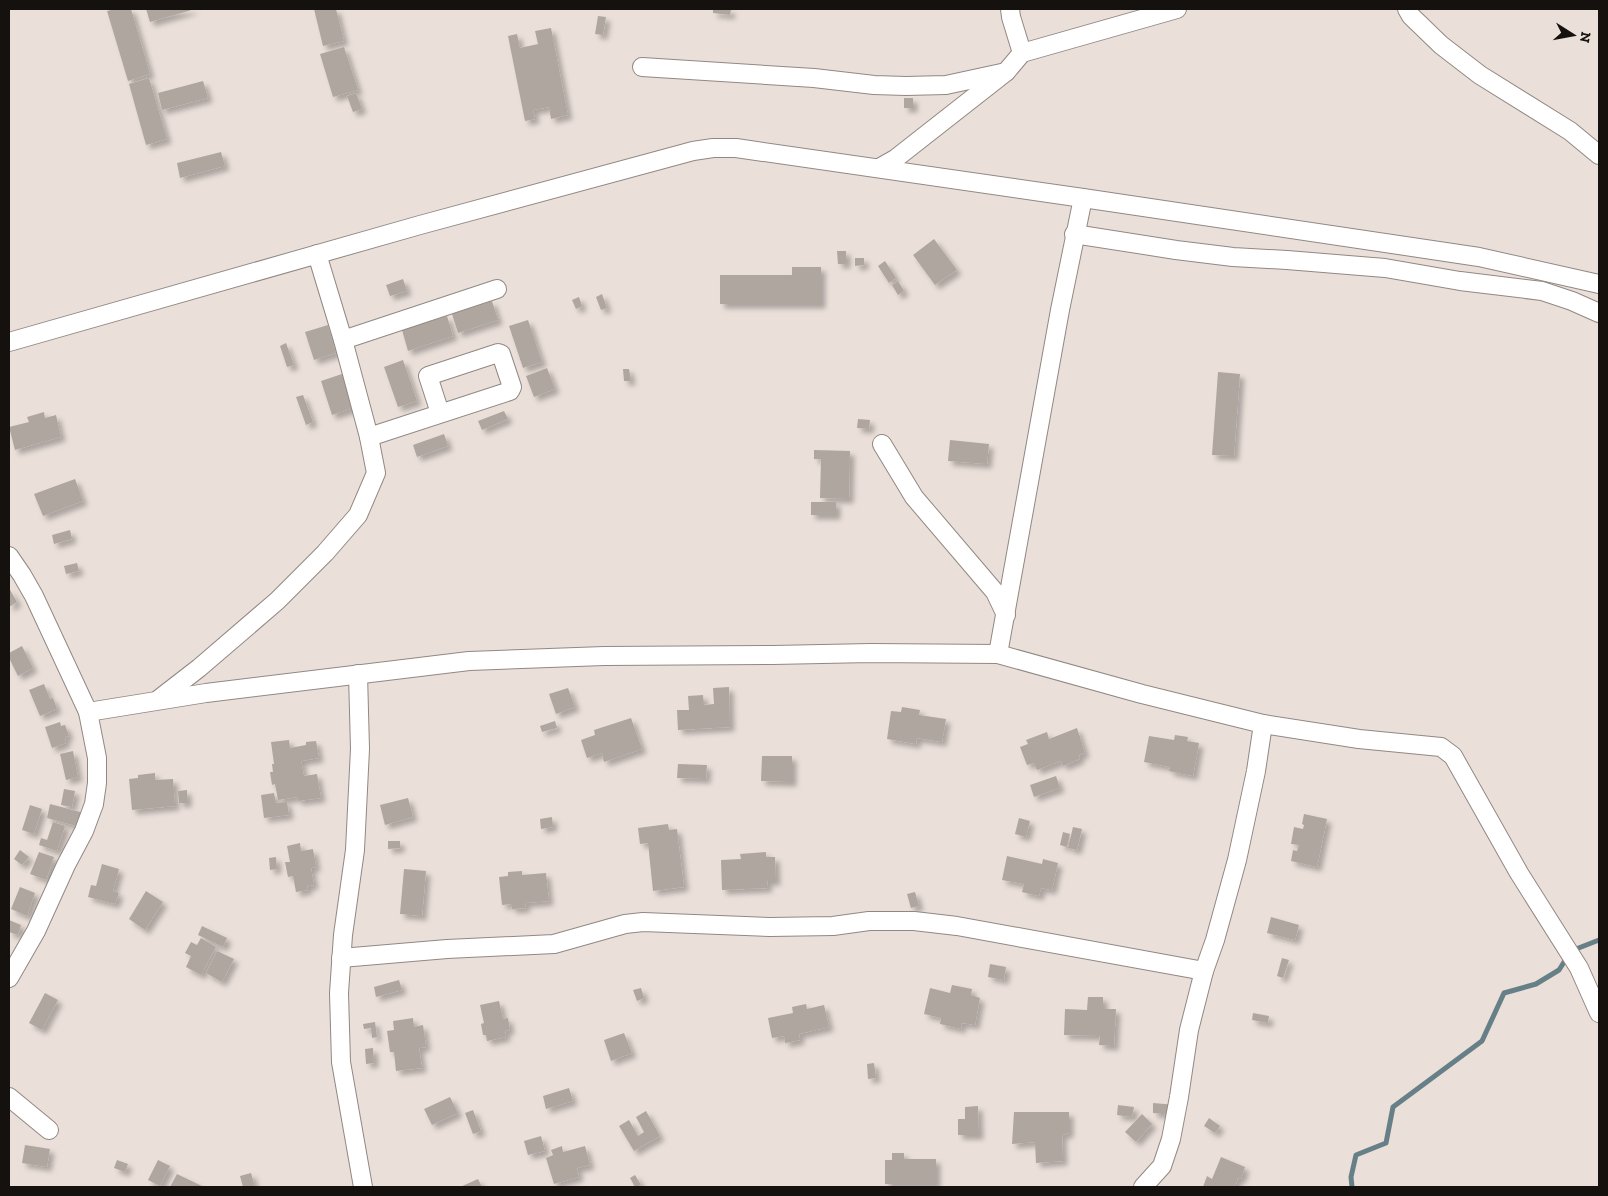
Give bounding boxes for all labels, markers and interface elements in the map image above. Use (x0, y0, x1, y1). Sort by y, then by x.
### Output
north arrow (1548, 10, 1598, 60)
text: N (1576, 31, 1595, 45)

